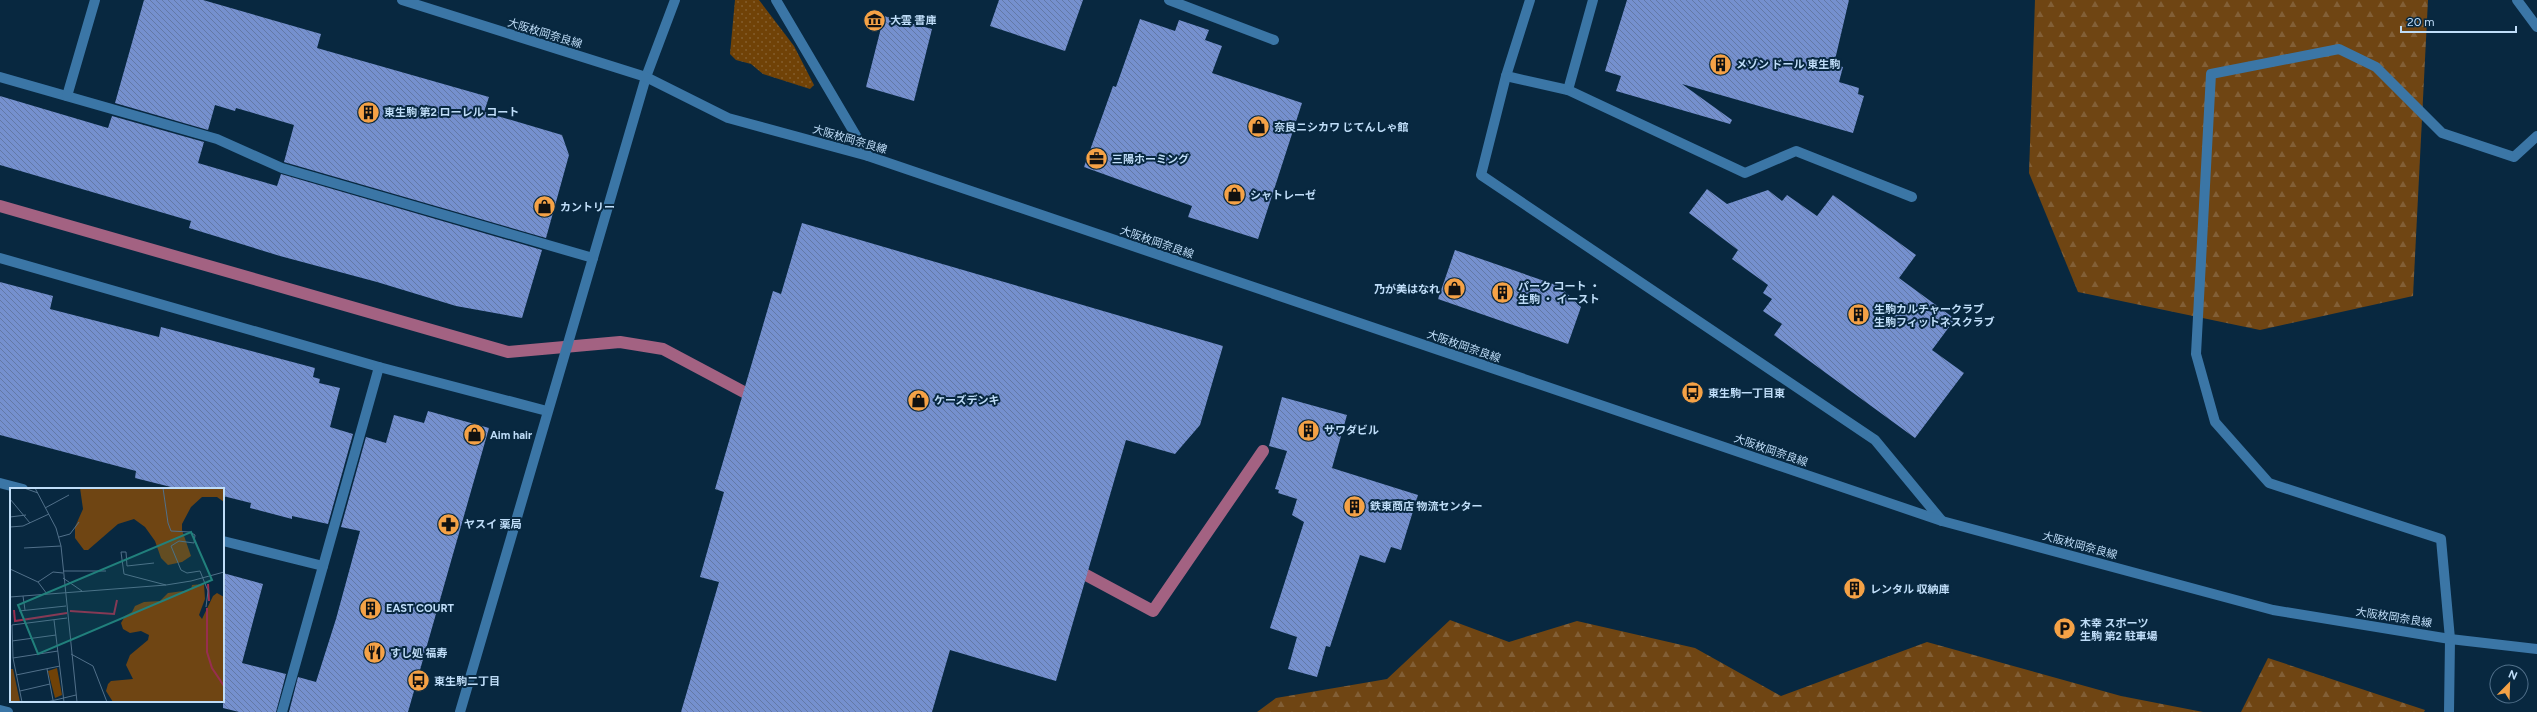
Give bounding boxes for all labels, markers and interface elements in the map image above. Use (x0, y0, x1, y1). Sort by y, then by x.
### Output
museum icon: 大雲 書庫 (861, 7, 887, 33)
scale bar (2401, 8, 2516, 34)
place label: 大雲 書庫 (890, 14, 937, 27)
text: 20 m (2407, 15, 2435, 29)
street label: 大阪枚岡奈良線 (506, 16, 584, 51)
building icon: メゾン ドール 東生駒 (1707, 51, 1733, 77)
place label: メゾン ドール 東生駒 (1736, 58, 1840, 71)
building icon: 東生駒 第2 ローレル コート (355, 99, 381, 125)
place label: 東生駒 第2 ローレル コート (384, 106, 519, 119)
shop icon: 奈良ニシカワ じてんしゃ館 (1245, 114, 1271, 140)
place label: 奈良ニシカワ じてんしゃ館 (1274, 121, 1409, 134)
street label: 大阪枚岡奈良線 (811, 123, 889, 156)
office icon: 三陽ホーミング (1084, 146, 1110, 172)
place label: 三陽ホーミング (1112, 153, 1189, 166)
shop icon: シャトレーゼ (1221, 182, 1247, 208)
place label: シャトレーゼ (1250, 189, 1316, 202)
shop icon: カントリー (532, 194, 558, 220)
place label: カントリー (560, 201, 615, 214)
street label: 大阪枚岡奈良線 (1118, 224, 1195, 261)
shop icon: 乃が美はなれ (1442, 276, 1468, 302)
building icon: パーク コート ・ 生駒 ・ イースト (1490, 279, 1516, 305)
place label: パーク コート ・ 生駒 ・ イースト (1518, 280, 1600, 306)
place label: 乃が美はなれ (1374, 283, 1440, 296)
building icon: 生駒カルチャークラブ 生駒フィットネスクラブ (1846, 302, 1872, 328)
place label: 生駒カルチャークラブ 生駒フィットネスクラブ (1874, 303, 1995, 329)
street label: 大阪枚岡奈良線 (1425, 328, 1502, 365)
bus stop icon: 東生駒一丁目東 (1679, 380, 1705, 406)
shop icon: ケーズデンキ (905, 387, 931, 413)
place label: 東生駒一丁目東 (1708, 387, 1785, 400)
place label: ケーズデンキ (934, 394, 999, 407)
building icon: サワダビル (1295, 417, 1321, 443)
shop icon: Aim hair (462, 422, 488, 448)
place label: サワダビル (1324, 424, 1379, 437)
place label: Aim hair (490, 429, 533, 442)
street label: 大阪枚岡奈良線 (1732, 432, 1809, 469)
inset map (10, 488, 224, 702)
building icon: 鉄東商店 物流センター (1342, 493, 1368, 519)
place label: 鉄東商店 物流センター (1370, 500, 1483, 513)
pharmacy icon: ヤスイ 薬局 (436, 511, 462, 537)
place label: ヤスイ 薬局 (464, 518, 522, 531)
street label: 大阪枚岡奈良線 (2041, 529, 2119, 562)
building icon: レンタル 収納庫 (1842, 576, 1868, 602)
place label: レンタル 収納庫 (1870, 583, 1950, 596)
building icon: EAST COURT (358, 595, 384, 621)
place label: EAST COURT (386, 602, 454, 615)
street label: 大阪枚岡奈良線 (2355, 605, 2433, 630)
parking icon: 木幸 スポーツ 生駒 第2 駐車場 (2051, 616, 2077, 642)
place label: 木幸 スポーツ 生駒 第2 駐車場 (2080, 617, 2158, 643)
restaurant icon: すし処 福寿 (362, 640, 388, 666)
place label: すし処 福寿 (390, 647, 448, 660)
north arrow (2489, 664, 2529, 704)
bus stop icon: 東生駒二丁目 (406, 668, 432, 694)
text: N (2506, 668, 2519, 683)
place label: 東生駒二丁目 (434, 675, 500, 688)

